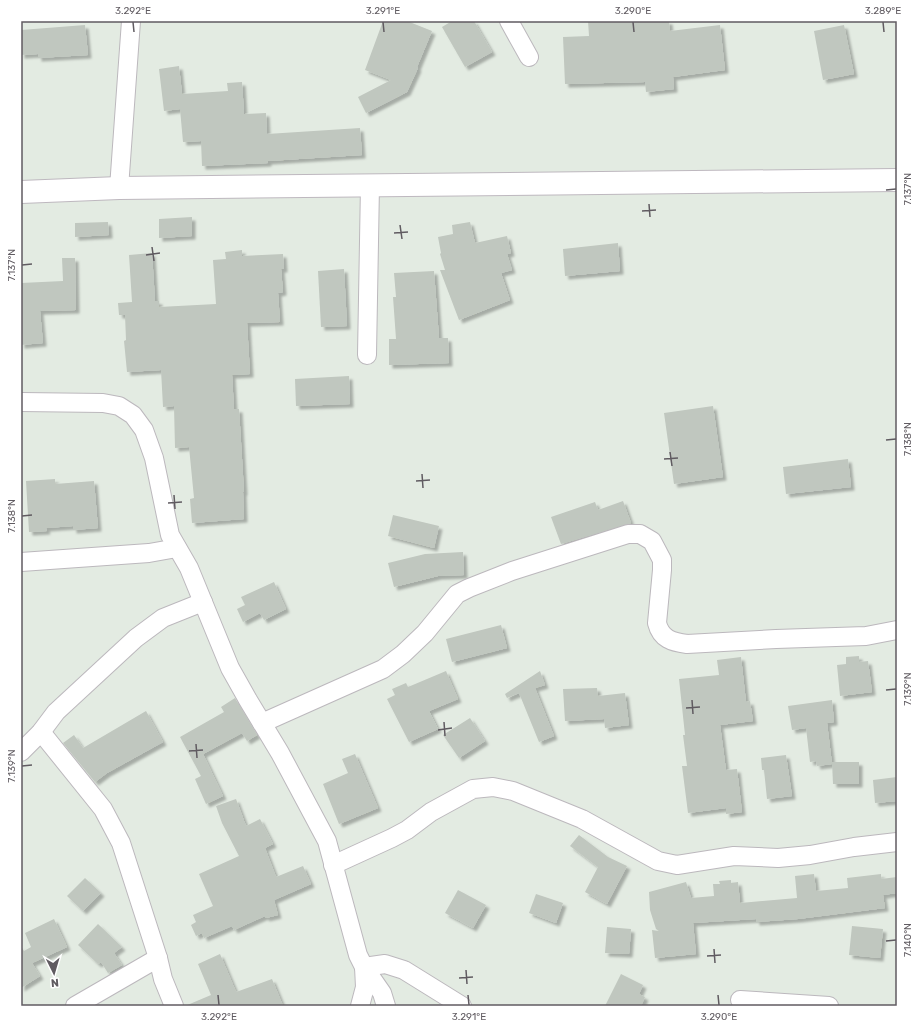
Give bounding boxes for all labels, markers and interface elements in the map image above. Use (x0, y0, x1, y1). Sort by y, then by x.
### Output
text: 3.292°E (115, 5, 151, 17)
text: 3.291°E (366, 5, 400, 17)
text: 3.290°E (615, 5, 651, 17)
text: 3.289°E (865, 5, 901, 17)
text: 7.137°N (902, 173, 914, 205)
text: 7.137°N (6, 249, 18, 281)
text: 7.138°N (902, 422, 914, 456)
text: 7.138°N (6, 499, 18, 533)
text: 7.139°N (902, 672, 914, 706)
text: 7.139°N (6, 749, 18, 783)
text: 7.140°N (902, 923, 914, 957)
north arrow (34, 953, 74, 993)
text: N (50, 976, 59, 989)
text: 3.292°E (201, 1011, 237, 1023)
text: 3.291°E (452, 1011, 486, 1023)
text: 3.290°E (701, 1011, 737, 1023)

